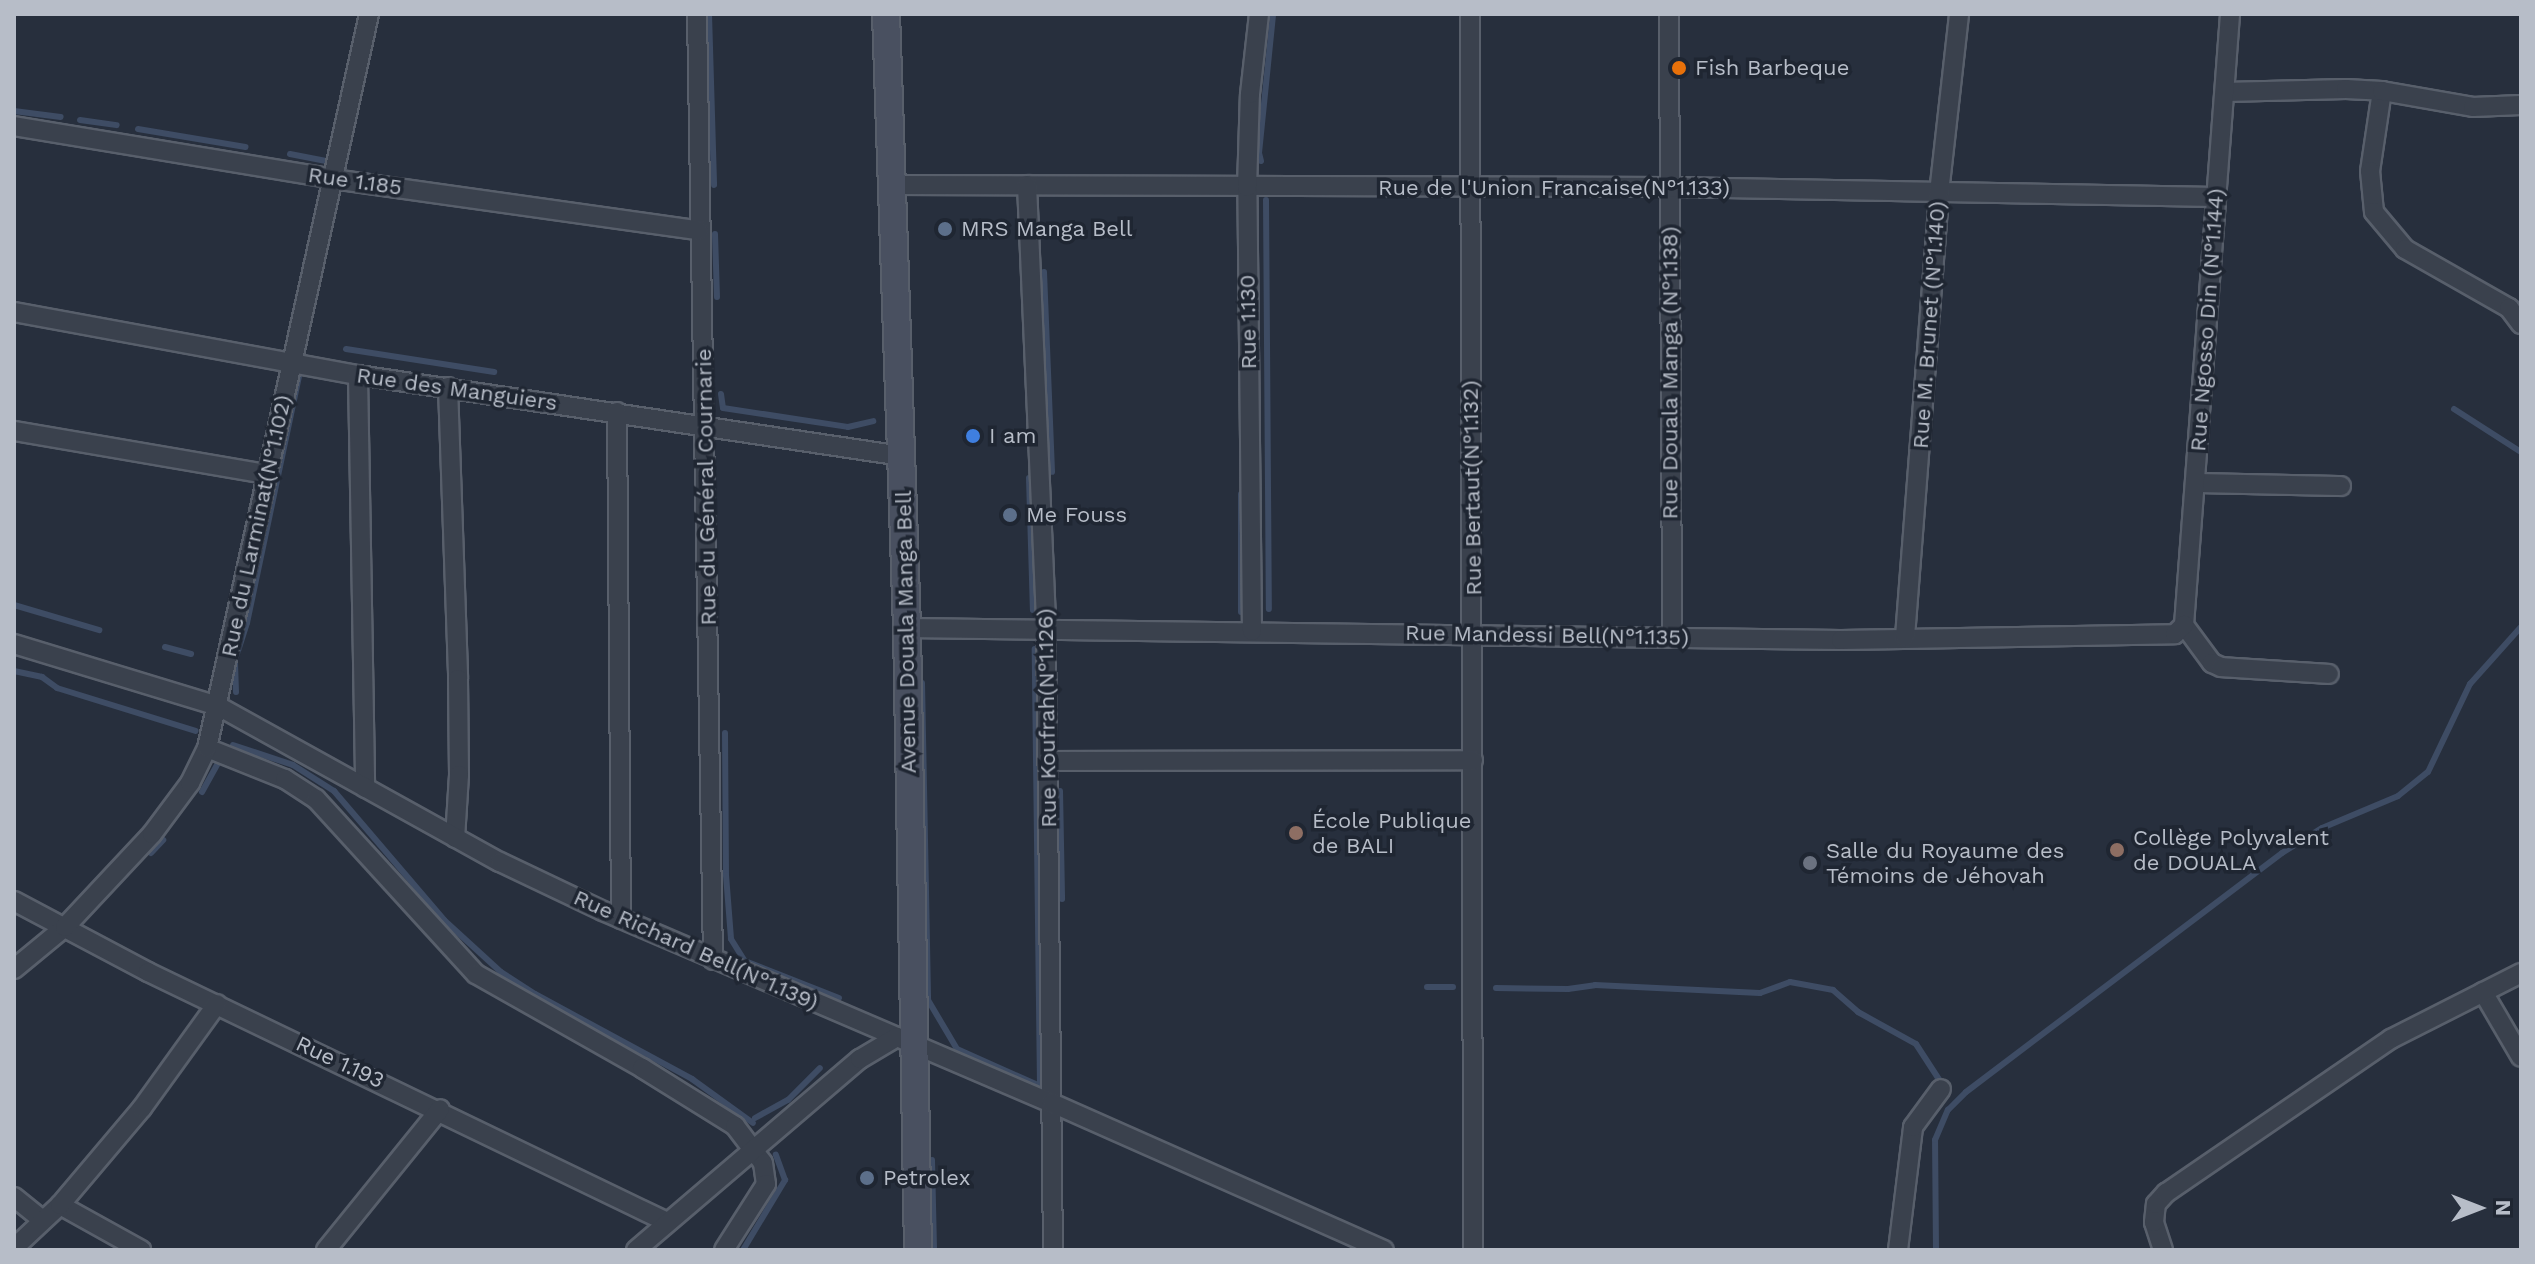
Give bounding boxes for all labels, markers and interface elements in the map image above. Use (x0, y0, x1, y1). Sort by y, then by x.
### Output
place label: Fish Barbeque (1695, 55, 1849, 81)
marker: Fish Barbeque (1670, 59, 1688, 77)
street label: Rue 1.185 (306, 161, 404, 201)
street label: Rue de l'Union Francaise(N°1.133) (1378, 175, 1730, 201)
street label: Rue Ngosso Din (N°1.144) (2185, 188, 2229, 452)
street label: Rue M. Brunet (N°1.140) (1907, 200, 1951, 450)
place label: MRS Manga Bell (961, 216, 1133, 242)
marker: MRS Manga Bell (936, 220, 954, 238)
street label: Rue Douala Manga (N°1.138) (1657, 226, 1683, 520)
street label: Rue 1.130 (1234, 274, 1262, 370)
street label: Rue du Général Cournarie (690, 348, 722, 626)
street label: Rue des Manguiers (355, 362, 559, 416)
street label: Rue Bertaut(N°1.132) (1457, 380, 1487, 596)
street label: Rue du Larminat(N°1.102) (215, 393, 297, 659)
place label: I am (989, 423, 1036, 449)
marker: I am (964, 427, 982, 445)
street label: Avenue Douala Manga Bell (890, 490, 922, 774)
place label: Me Fouss (1026, 502, 1127, 528)
marker: Me Fouss (1001, 506, 1019, 524)
street label: Rue Koufrah(N°1.126) (1032, 608, 1062, 828)
street label: Rue Mandessi Bell(N°1.135) (1405, 619, 1689, 651)
place label: École Publique de BALI (1312, 807, 1471, 858)
marker: École Publique de BALI (1287, 824, 1305, 842)
place label: Collège Polyvalent de DOUALA (2133, 824, 2329, 876)
place label: Salle du Royaume des Témoins de Jéhovah (1826, 837, 2064, 888)
marker: Collège Polyvalent de DOUALA (2108, 841, 2126, 859)
marker: Salle du Royaume des Témoins de Jéhovah (1801, 854, 1819, 872)
street label: Rue Richard Bell(N°1.139) (570, 884, 822, 1016)
street label: Rue 1.193 (292, 1030, 388, 1094)
place label: Petrolex (883, 1165, 970, 1191)
north arrow (2439, 1168, 2519, 1248)
marker: Petrolex (858, 1169, 876, 1187)
text: N (2491, 1200, 2516, 1216)

